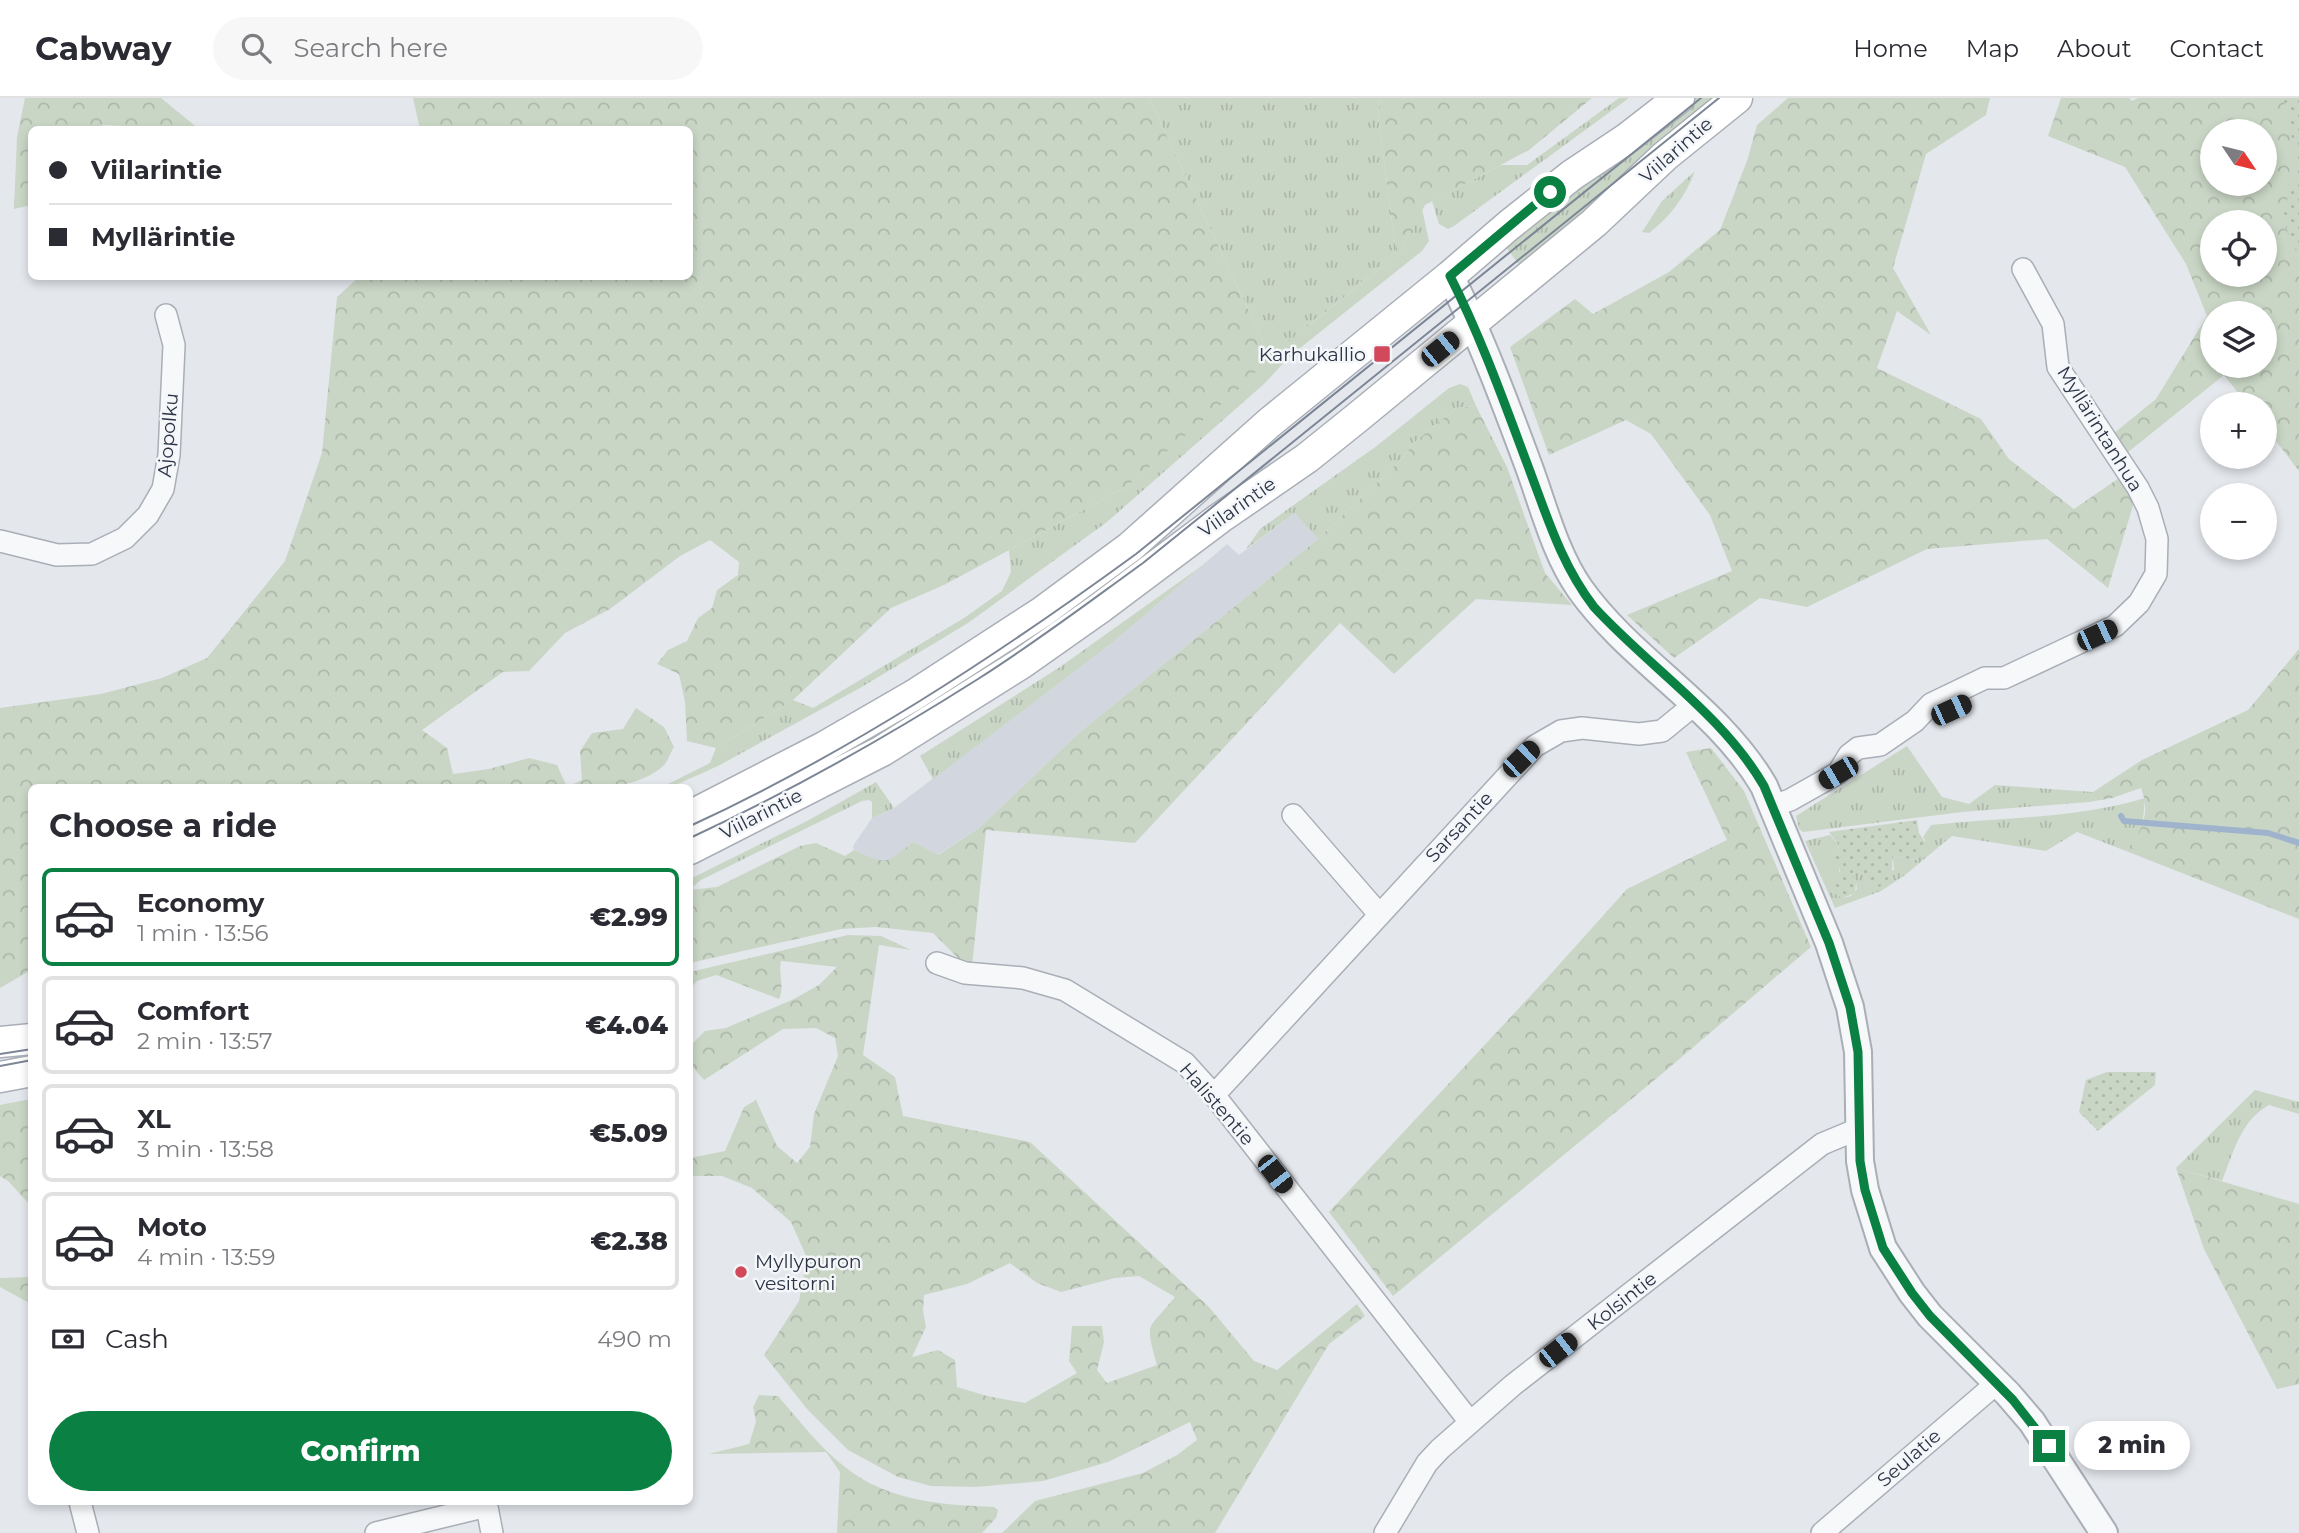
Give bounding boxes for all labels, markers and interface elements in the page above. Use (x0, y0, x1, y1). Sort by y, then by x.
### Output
search box (213, 17, 703, 80)
text: Cabway (35, 28, 171, 68)
icon: search (237, 29, 275, 67)
text: Search here (293, 32, 448, 64)
text: Home (1853, 34, 1928, 63)
text: Map (1966, 34, 2019, 63)
text: About (2057, 34, 2131, 63)
text: Contact (2169, 34, 2264, 63)
street label: Viilarintie (1635, 112, 1717, 188)
north arrow (2200, 119, 2277, 196)
map controls (2200, 119, 2277, 560)
text: Viilarintie (91, 154, 222, 186)
route start (1534, 176, 1566, 208)
button: locate (2200, 210, 2277, 287)
text: Myllärintie (91, 221, 236, 253)
button: layers (2200, 301, 2277, 378)
car (1418, 328, 1463, 370)
place label: Karhukallio (1259, 343, 1366, 366)
marker: Karhukallio (1372, 344, 1392, 364)
street label: Myllärintanhua (2052, 362, 2148, 496)
street label: Ajopolku (153, 392, 183, 478)
button: + (2200, 392, 2277, 469)
street label: Viilarintie (1194, 472, 1280, 542)
button: − (2200, 483, 2277, 560)
car (2074, 617, 2121, 653)
car (1928, 692, 1975, 728)
car (1499, 737, 1544, 781)
car (1815, 753, 1862, 793)
street label: Viilarintie (716, 784, 806, 844)
street label: Sarsantie (1421, 787, 1497, 867)
text: Choose a ride (49, 806, 277, 845)
icon: car (53, 886, 116, 949)
text: Economy (137, 887, 264, 919)
text: €2.99 (590, 901, 668, 933)
text: 1 min · 13:56 (137, 919, 269, 947)
icon: car (53, 994, 116, 1057)
text: Comfort (137, 995, 249, 1027)
text: €4.04 (585, 1009, 668, 1041)
text: 2 min · 13:57 (137, 1027, 272, 1055)
street label: Halistentie (1175, 1058, 1259, 1150)
icon: car (53, 1102, 116, 1165)
text: XL (137, 1103, 171, 1135)
text: €5.09 (590, 1117, 668, 1149)
text: 3 min · 13:58 (137, 1135, 274, 1163)
car (1254, 1151, 1297, 1197)
icon: car (53, 1210, 116, 1273)
text: Moto (137, 1211, 207, 1243)
text: €2.38 (590, 1225, 668, 1257)
text: 4 min · 13:59 (137, 1243, 275, 1271)
place label: Myllypuron vesitorni (755, 1250, 862, 1295)
marker: Myllypuron vesitorni (733, 1264, 749, 1280)
street label: Kolsintie (1583, 1267, 1661, 1335)
icon: cash (49, 1320, 87, 1358)
text: Cash (105, 1323, 169, 1355)
text: 490 m (597, 1325, 672, 1353)
car (1535, 1329, 1582, 1371)
button: Confirm (49, 1411, 672, 1491)
callout: 2 min (2074, 1422, 2189, 1470)
street label: Seulatie (1873, 1424, 1945, 1492)
route end (2033, 1430, 2065, 1462)
text: 2 min (2098, 1431, 2166, 1459)

